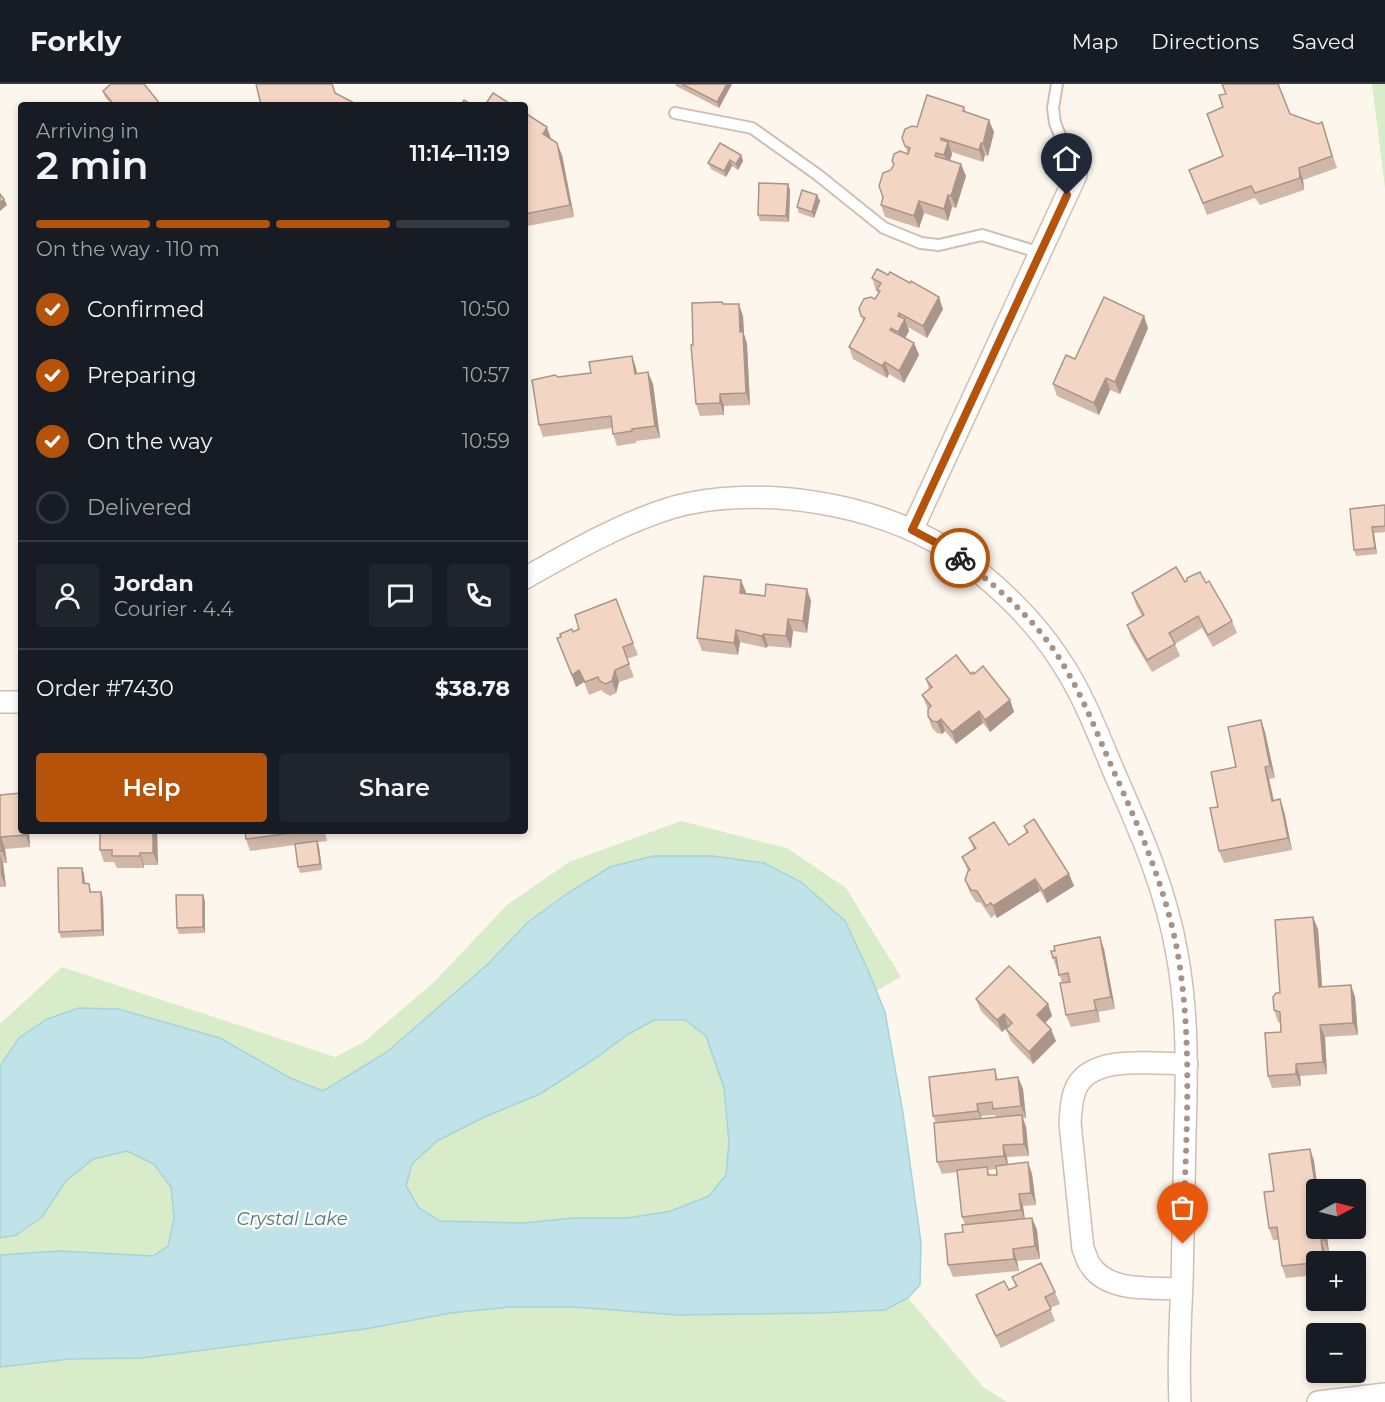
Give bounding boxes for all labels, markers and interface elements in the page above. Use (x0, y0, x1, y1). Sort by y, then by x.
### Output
text: Forkly (30, 24, 121, 58)
text: Map (1072, 29, 1118, 54)
text: Directions (1151, 29, 1259, 54)
text: Saved (1292, 29, 1355, 54)
text: Arriving in (36, 119, 139, 143)
pin (1041, 133, 1092, 195)
text: 11:14–11:19 (409, 140, 510, 167)
text: 2 min (36, 141, 149, 189)
icon: home (1050, 142, 1083, 175)
text: On the way · 110 m (36, 237, 220, 261)
icon: check (36, 293, 69, 326)
text: Confirmed (87, 296, 204, 323)
text: 10:50 (461, 297, 510, 321)
icon: check (36, 359, 69, 392)
text: Preparing (87, 362, 196, 389)
text: 10:57 (462, 363, 510, 387)
icon: check (36, 425, 69, 458)
text: On the way (87, 428, 212, 455)
text: 10:59 (462, 429, 510, 453)
text: Delivered (87, 494, 192, 521)
courier (930, 528, 990, 588)
icon: bike (944, 542, 977, 575)
button: person (36, 564, 99, 627)
button: chat (369, 564, 432, 627)
button: phone (447, 564, 510, 627)
text: Jordan (114, 570, 194, 597)
text: Courier · 4.4 (114, 597, 233, 621)
text: Order #7430 (36, 675, 174, 702)
text: $38.78 (435, 675, 510, 702)
button: Help (36, 753, 267, 822)
button: Share (279, 753, 510, 822)
north arrow (1306, 1179, 1366, 1239)
map controls (1306, 1179, 1366, 1383)
pin (1157, 1182, 1208, 1244)
icon: bag (1166, 1191, 1199, 1224)
water label: Crystal Lake (236, 1208, 348, 1230)
button: + (1306, 1251, 1366, 1311)
button: − (1306, 1323, 1366, 1383)

